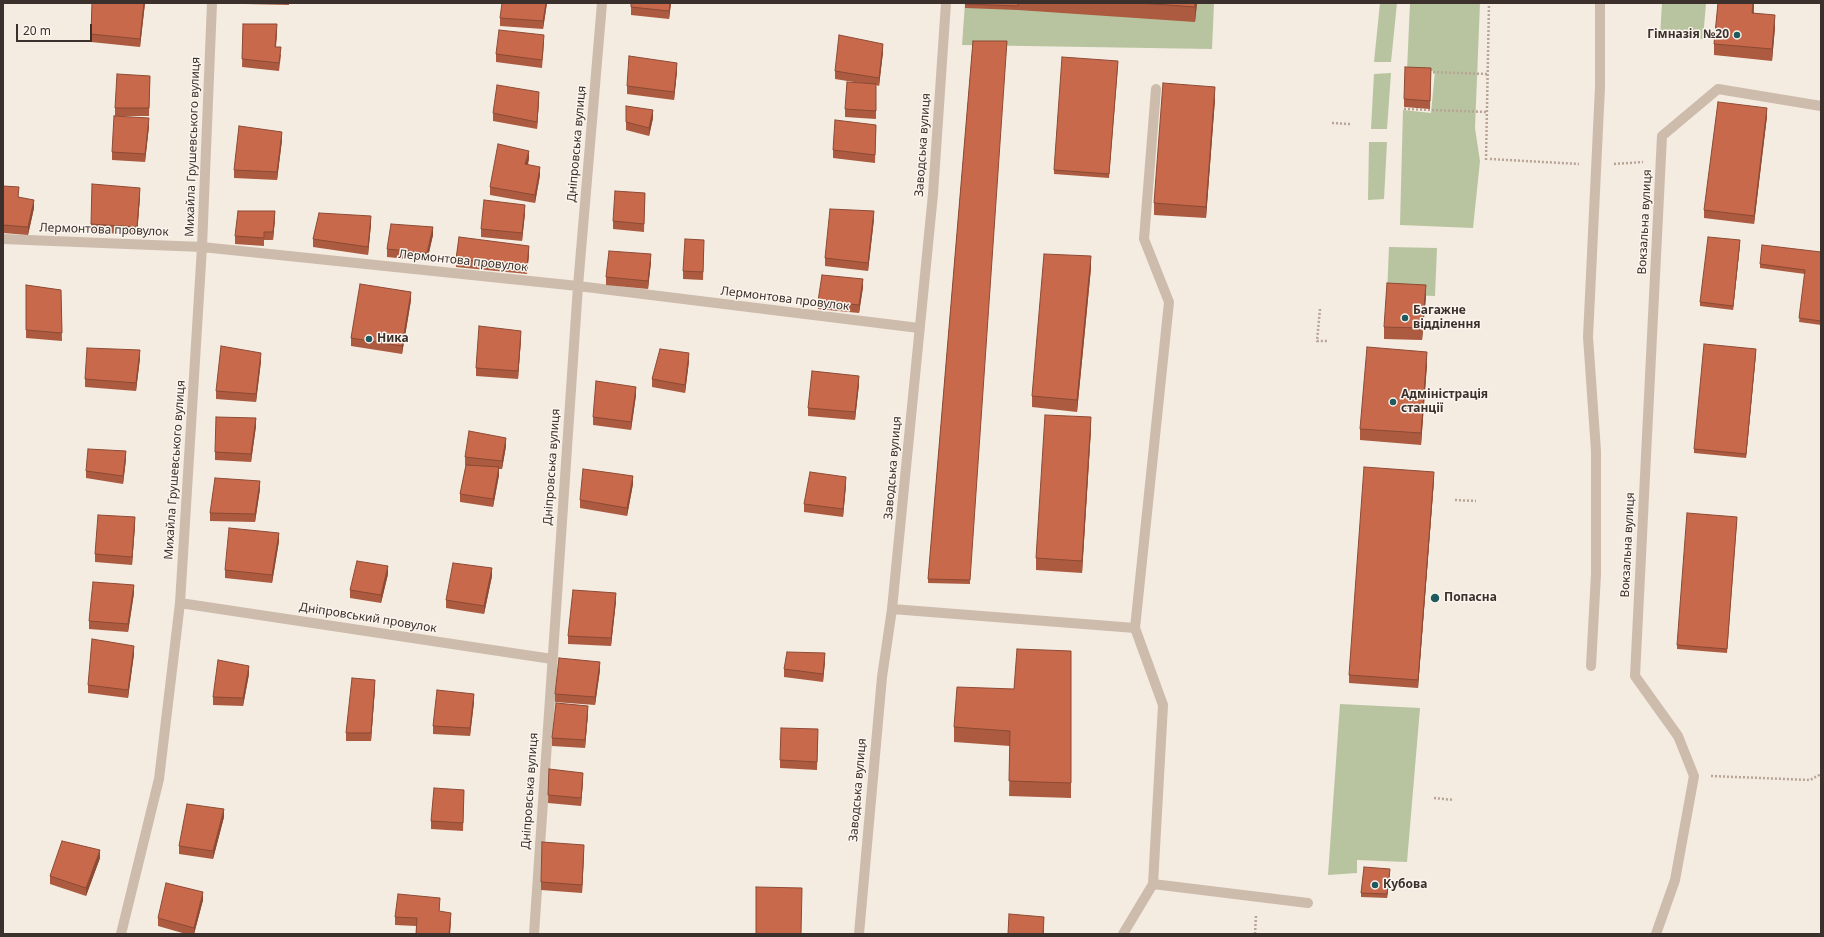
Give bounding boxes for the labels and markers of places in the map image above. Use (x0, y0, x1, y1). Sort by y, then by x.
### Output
place label: Гімназія №20 (1647, 28, 1729, 42)
marker: Гімназія №20 (1732, 30, 1742, 40)
place label: Багажне відділення (1413, 304, 1481, 332)
marker: Багажне відділення (1400, 313, 1410, 323)
place label: Ника (377, 332, 409, 346)
marker: Ника (364, 334, 374, 344)
place label: Адміністрація станції (1401, 388, 1488, 416)
marker: Адміністрація станції (1388, 397, 1398, 407)
place label: Попасна (1444, 591, 1497, 605)
marker: Попасна (1429, 592, 1441, 604)
place label: Кубова (1383, 878, 1427, 892)
marker: Кубова (1370, 880, 1380, 890)

